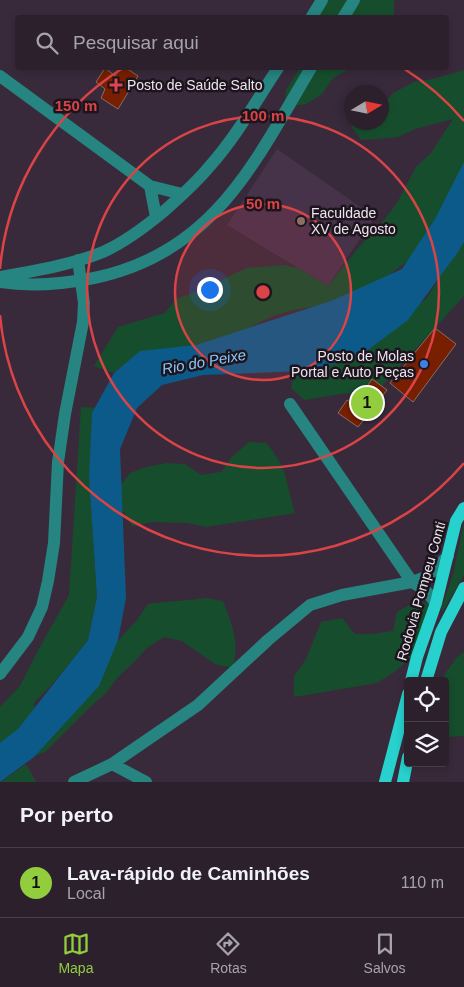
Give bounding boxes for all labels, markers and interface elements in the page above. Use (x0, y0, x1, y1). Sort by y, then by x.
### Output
search box (15, 15, 449, 70)
icon: search (33, 29, 61, 57)
text: Pesquisar aqui (73, 32, 199, 53)
place label: Posto de Saúde Salto (127, 77, 263, 93)
marker: Posto de Saúde Salto (109, 78, 123, 92)
north arrow (344, 85, 389, 130)
text: 150 m (55, 97, 97, 114)
text: 100 m (242, 107, 284, 124)
text: 50 m (246, 195, 280, 212)
place label: Faculdade XV de Agosto (311, 205, 396, 237)
marker: Faculdade XV de Agosto (295, 215, 307, 227)
your location (197, 277, 223, 303)
centre of rings (254, 283, 272, 301)
water label: Rio do Peixe (161, 346, 247, 377)
place label: Posto de Molas Portal e Auto Peças (291, 348, 414, 380)
marker: Posto de Molas Portal e Auto Peças (418, 358, 430, 370)
pin: 1 (351, 384, 383, 422)
street label: Rodovia Pompeu Conti (393, 520, 449, 662)
map controls (404, 677, 449, 767)
button: locate (404, 677, 449, 722)
button: layers (404, 722, 449, 767)
text: Por perto (20, 803, 113, 826)
text: Lava-rápido de Caminhões (67, 863, 310, 884)
text: 1 (32, 874, 40, 891)
text: 110 m (401, 874, 444, 891)
text: Local (67, 885, 105, 902)
tab: Mapa (58, 930, 93, 976)
tab: Rotas (210, 930, 247, 976)
tab: Salvos (364, 930, 406, 976)

